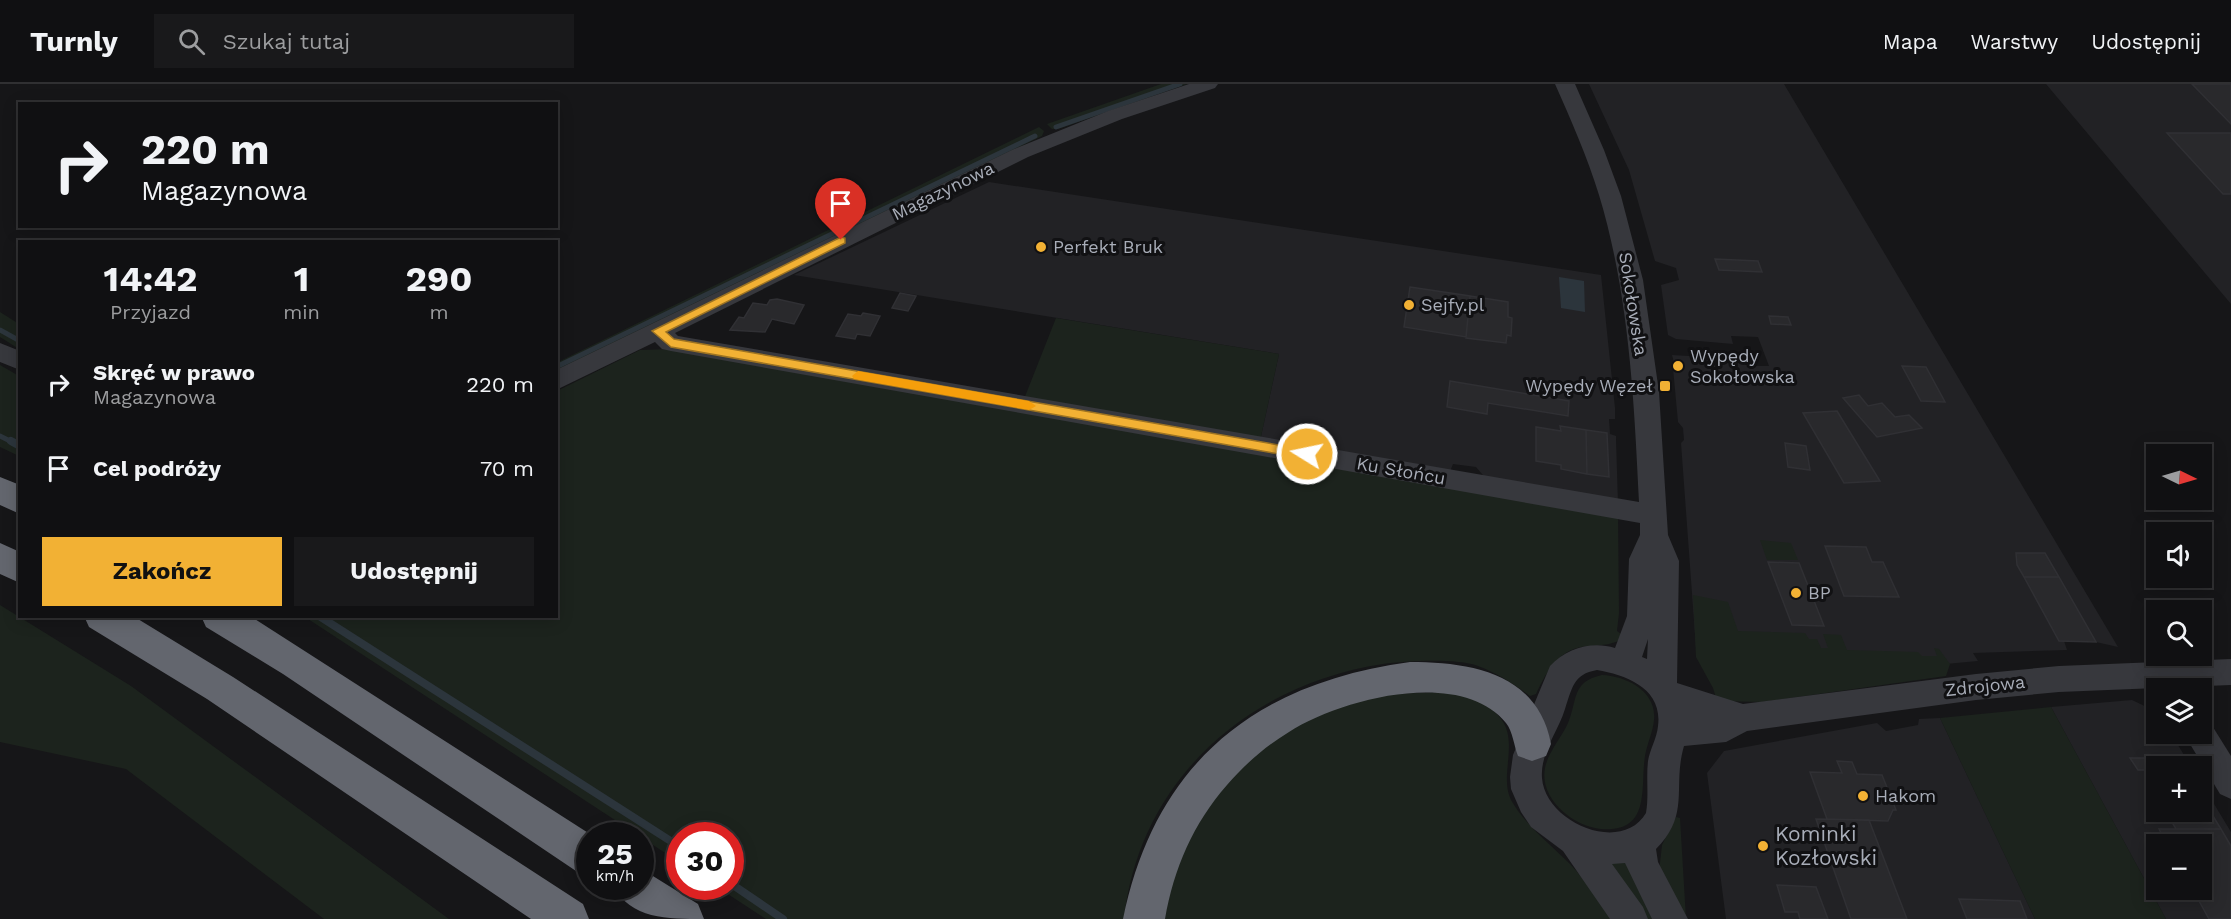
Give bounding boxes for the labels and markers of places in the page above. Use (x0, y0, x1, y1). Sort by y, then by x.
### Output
pin (815, 178, 866, 240)
place label: Perfekt Bruk (1053, 236, 1163, 257)
marker: Perfekt Bruk (1034, 240, 1048, 254)
place label: Sejfy.pl (1421, 294, 1485, 315)
marker: Sejfy.pl (1402, 298, 1416, 312)
place label: Wypędy Sokołowska (1690, 345, 1795, 387)
marker: Wypędy Sokołowska (1671, 359, 1685, 373)
place label: Wypędy Węzeł (1525, 375, 1653, 396)
marker: Wypędy Węzeł (1658, 379, 1672, 393)
place label: BP (1808, 582, 1831, 603)
marker: BP (1789, 586, 1803, 600)
place label: Hakom (1875, 785, 1936, 806)
marker: Hakom (1856, 789, 1870, 803)
place label: Kominki Kozłowski (1775, 821, 1877, 870)
marker: Kominki Kozłowski (1756, 839, 1770, 853)

